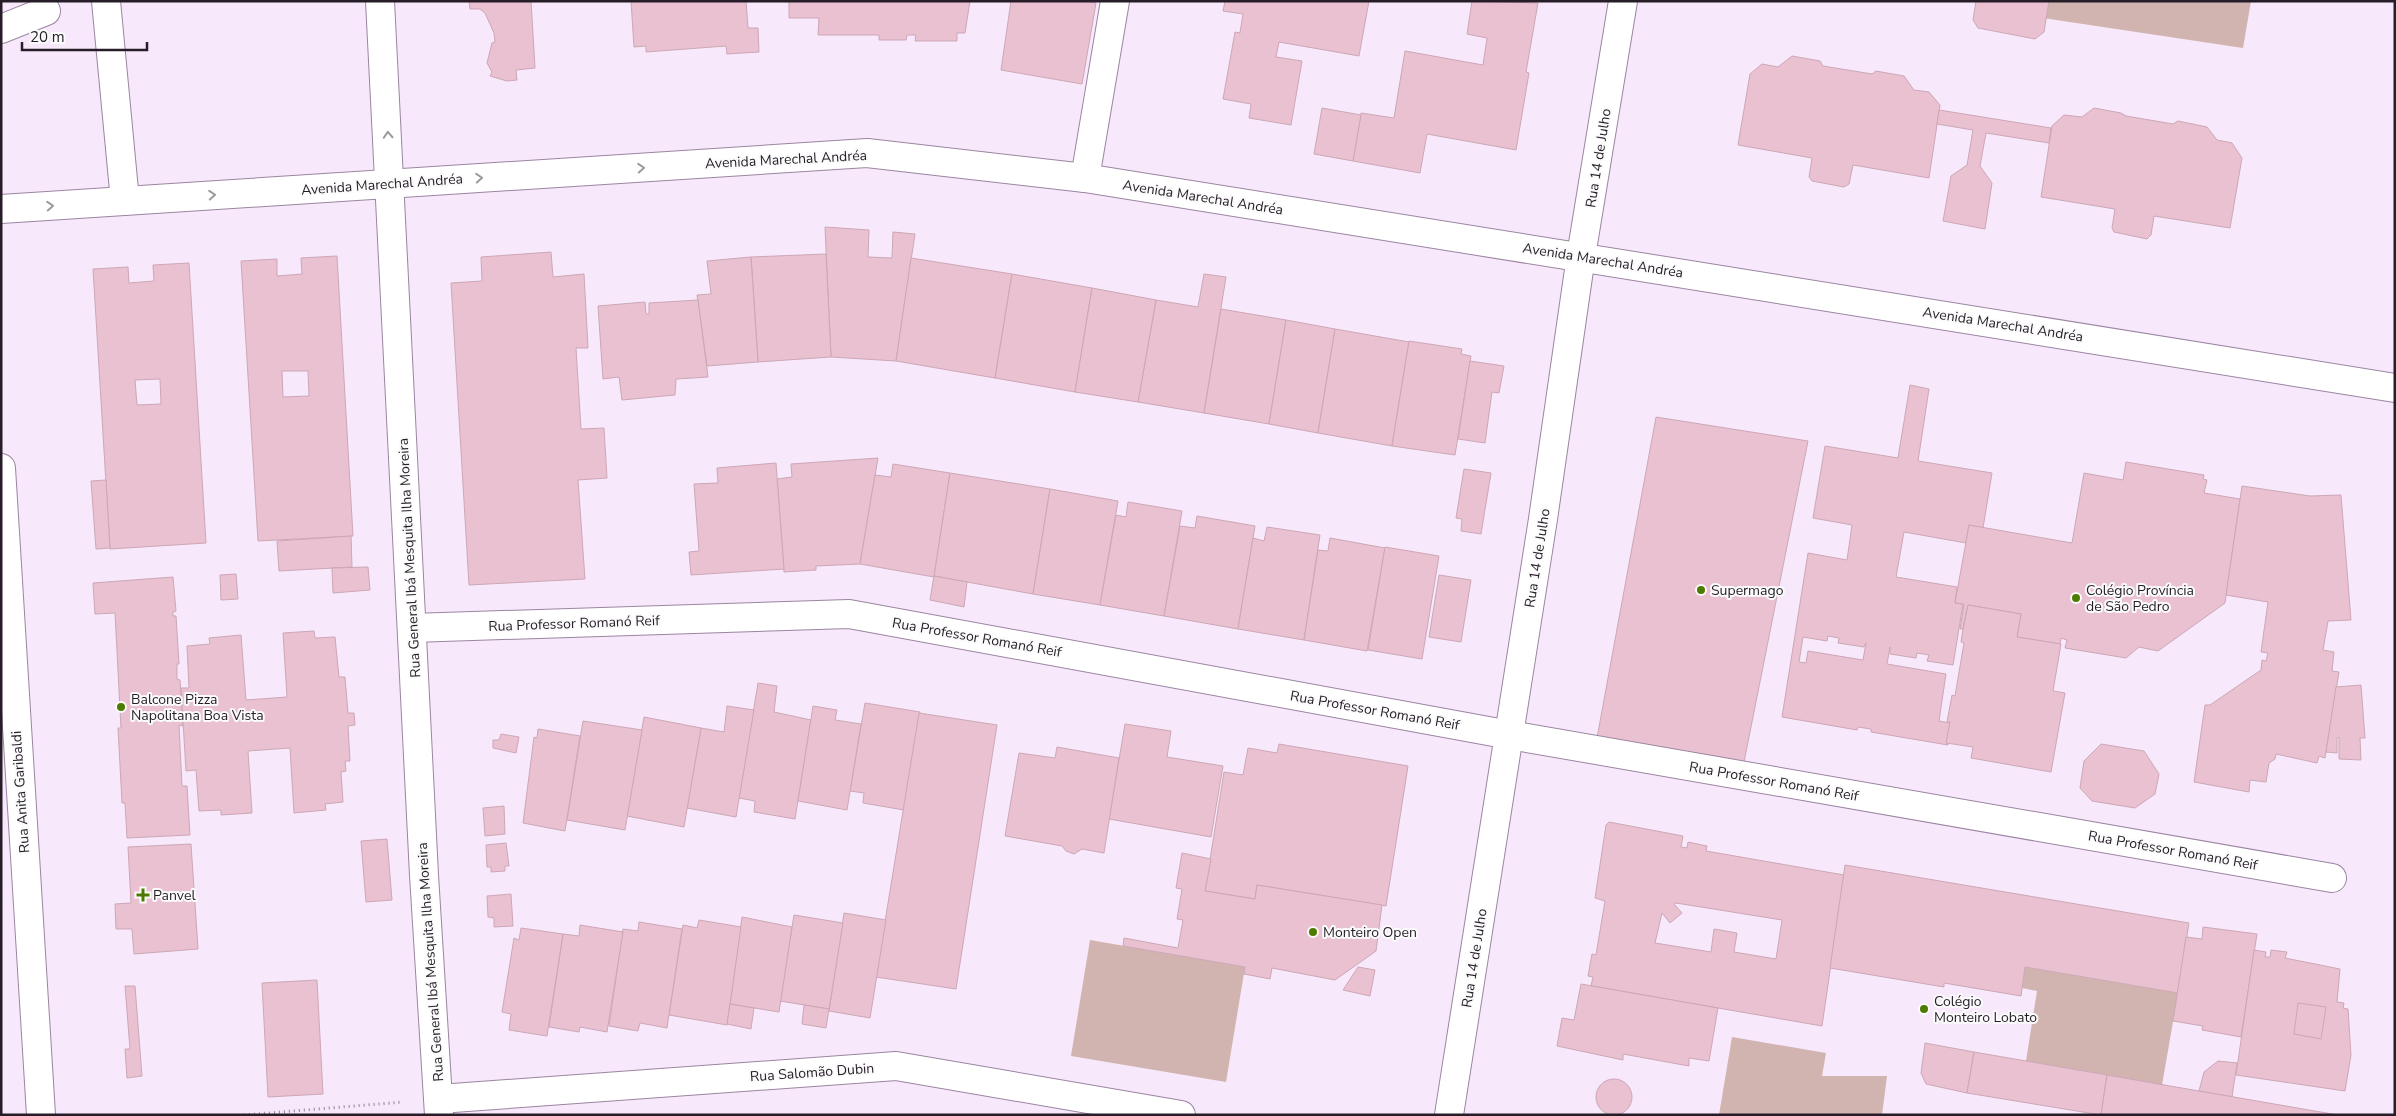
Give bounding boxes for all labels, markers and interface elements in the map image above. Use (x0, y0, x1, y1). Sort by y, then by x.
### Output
scale bar (22, 20, 148, 52)
text: 20 m (30, 27, 65, 47)
street label: Rua 14 de Julho (1581, 107, 1616, 209)
one-way arrow (383, 131, 394, 139)
street label: Avenida Marechal Andréa (705, 146, 868, 173)
one-way arrow (637, 162, 645, 173)
street label: Avenida Marechal Andréa (300, 169, 464, 200)
one-way arrow (475, 173, 483, 184)
street label: Avenida Marechal Andréa (1121, 175, 1285, 220)
one-way arrow (208, 190, 216, 201)
one-way arrow (46, 200, 54, 211)
street label: Avenida Marechal Andréa (1521, 238, 1685, 283)
street label: Avenida Marechal Andréa (1921, 302, 2085, 347)
street label: Rua General Ibá Mesquita Ilha Moreira (394, 438, 425, 678)
street label: Rua 14 de Julho (1520, 507, 1555, 609)
place label: Supermago (1711, 581, 1784, 600)
place label: Colégio Província de São Pedro (2086, 581, 2194, 616)
marker: Supermago (1695, 584, 1707, 596)
marker: Colégio Província de São Pedro (2070, 592, 2082, 604)
street label: Rua Professor Romanó Reif (488, 611, 660, 636)
street label: Rua Professor Romanó Reif (891, 613, 1063, 662)
street label: Rua Professor Romanó Reif (1289, 686, 1461, 735)
place label: Balcone Pizza Napolitana Boa Vista (131, 690, 264, 725)
marker: Balcone Pizza Napolitana Boa Vista (115, 701, 127, 713)
street label: Rua Anita Garibaldi (7, 730, 34, 854)
street label: Rua Professor Romanó Reif (1688, 757, 1860, 806)
street label: Rua Professor Romanó Reif (2087, 826, 2259, 875)
street label: Rua General Ibá Mesquita Ilha Moreira (413, 842, 448, 1082)
place label: Panvel (153, 886, 196, 905)
marker: Panvel (137, 889, 149, 901)
street label: Rua 14 de Julho (1457, 907, 1492, 1009)
place label: Monteiro Open (1323, 923, 1417, 942)
marker: Monteiro Open (1307, 926, 1319, 938)
place label: Colégio Monteiro Lobato (1934, 992, 2037, 1027)
marker: Colégio Monteiro Lobato (1918, 1003, 1930, 1015)
street label: Rua Salomão Dubin (749, 1059, 875, 1086)

